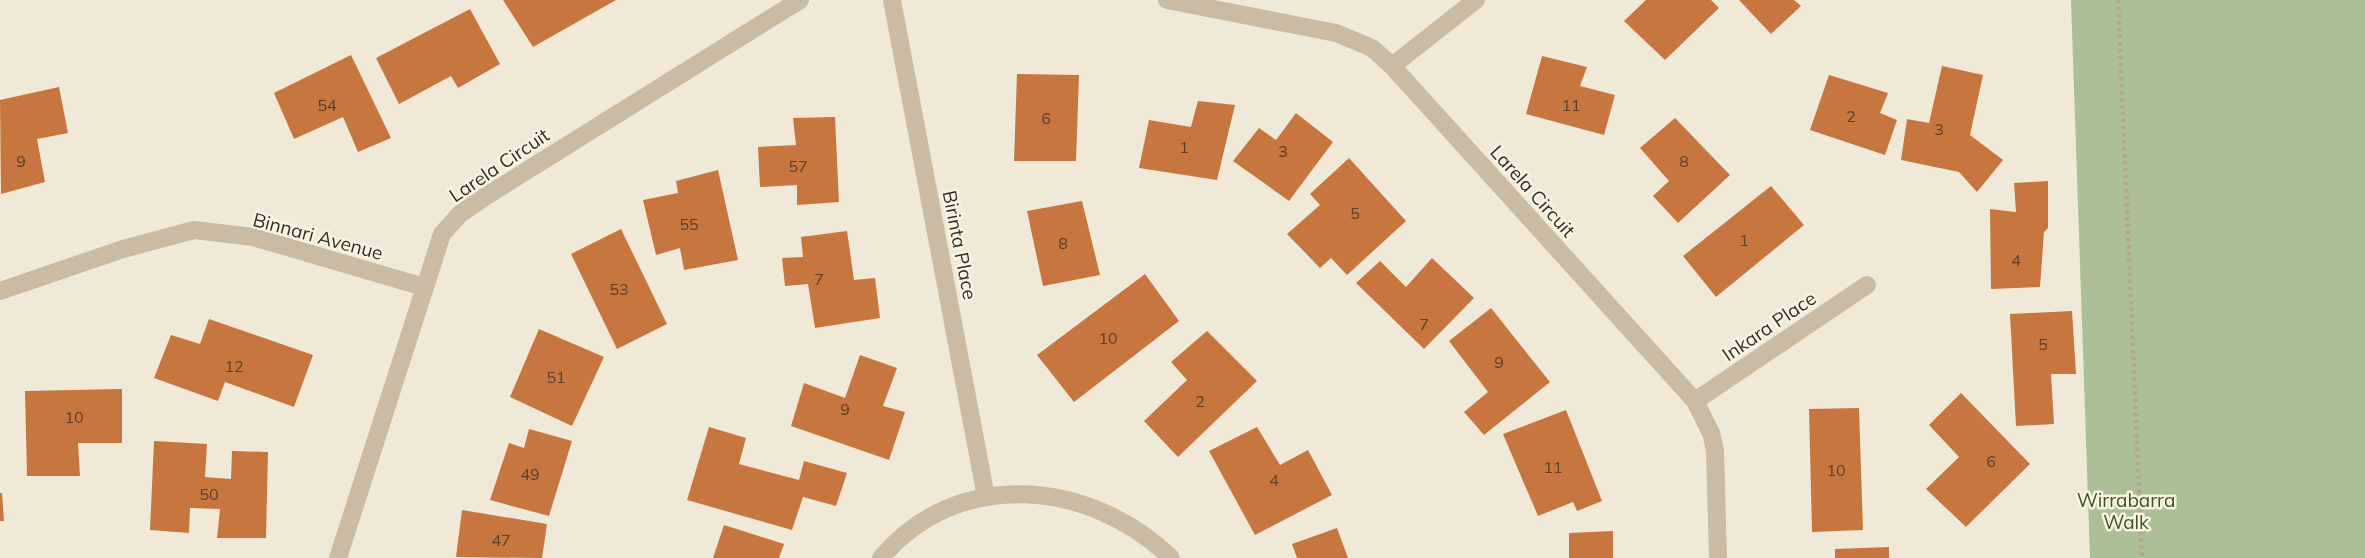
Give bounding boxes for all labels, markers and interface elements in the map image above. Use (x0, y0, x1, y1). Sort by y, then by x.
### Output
house number: 54 (317, 95, 337, 115)
house number: 11 (1561, 95, 1581, 115)
house number: 2 (1846, 106, 1856, 126)
house number: 6 (1041, 108, 1051, 128)
house number: 3 (1934, 119, 1944, 139)
street label: Larela Circuit (444, 123, 554, 207)
house number: 1 (1179, 137, 1189, 157)
street label: Larela Circuit (1485, 140, 1581, 242)
house number: 3 (1278, 141, 1288, 161)
house number: 9 (16, 151, 26, 171)
house number: 8 (1679, 151, 1689, 171)
house number: 57 (788, 156, 808, 176)
street label: Birinta Place (938, 188, 982, 302)
house number: 5 (1350, 203, 1360, 223)
street label: Binnari Avenue (250, 207, 386, 265)
house number: 55 (679, 214, 699, 234)
house number: 1 (1739, 230, 1749, 250)
house number: 8 (1058, 233, 1068, 253)
house number: 4 (2011, 250, 2021, 270)
house number: 7 (814, 269, 824, 289)
house number: 53 (609, 279, 629, 299)
street label: Inkara Place (1717, 286, 1821, 366)
house number: 7 (1419, 314, 1429, 334)
house number: 10 (1098, 328, 1118, 348)
house number: 5 (2038, 334, 2048, 354)
house number: 9 (1494, 352, 1504, 372)
house number: 12 (224, 356, 244, 376)
house number: 51 (546, 367, 566, 387)
house number: 2 (1195, 391, 1205, 411)
house number: 9 (840, 399, 850, 419)
house number: 10 (64, 407, 84, 427)
house number: 6 (1986, 451, 1996, 471)
house number: 11 (1543, 457, 1563, 477)
house number: 10 (1826, 460, 1846, 480)
house number: 49 (520, 464, 540, 484)
house number: 4 (1269, 470, 1279, 490)
house number: 50 (199, 484, 219, 504)
park label: Wirrabarra Walk (2077, 488, 2175, 534)
house number: 47 (491, 530, 511, 550)

